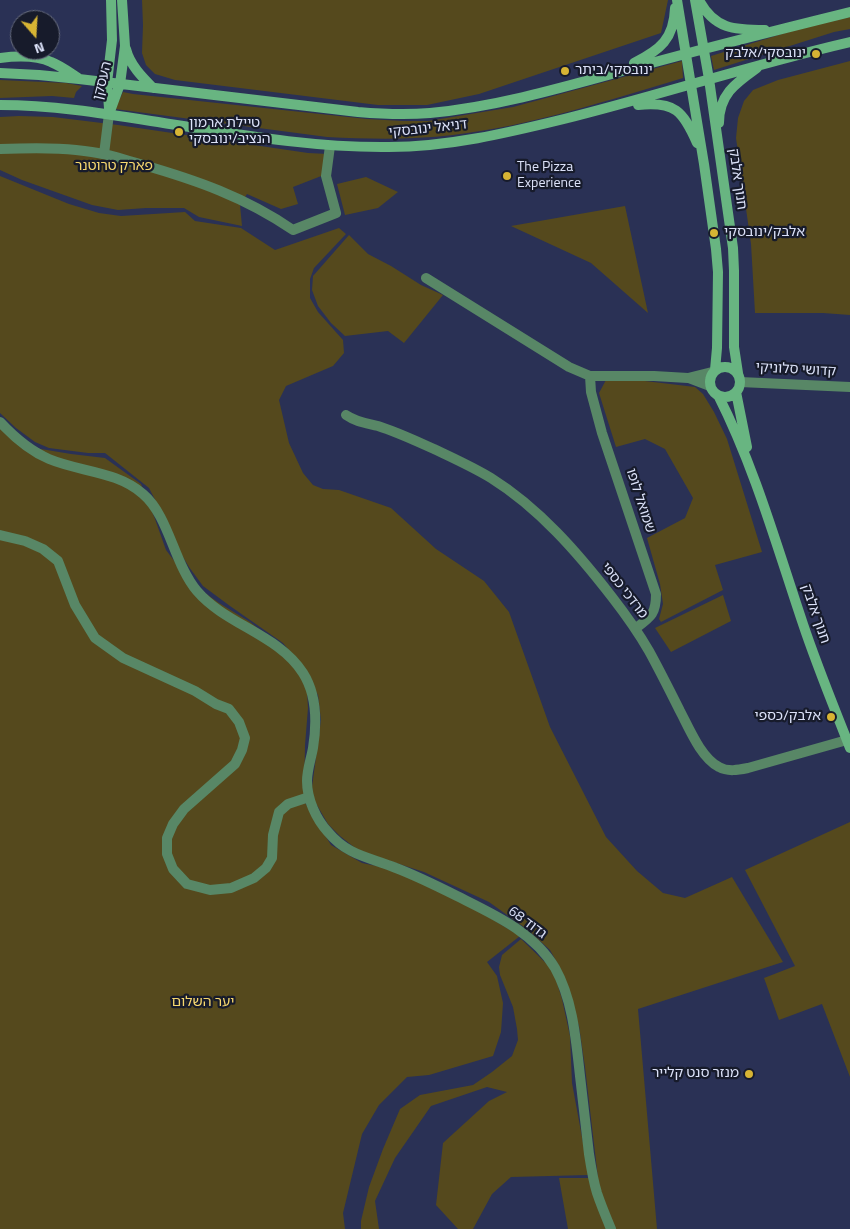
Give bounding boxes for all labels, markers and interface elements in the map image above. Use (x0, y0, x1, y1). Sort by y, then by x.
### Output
north arrow (10, 10, 60, 60)
text: N (32, 37, 48, 60)
place label: ינובסקי/אלבק (725, 46, 806, 62)
marker: ינובסקי/אלבק (810, 48, 822, 60)
street label: העסקן (90, 60, 116, 102)
place label: ינובסקי/ביתר (575, 63, 653, 79)
marker: ינובסקי/ביתר (559, 65, 571, 77)
place label: טיילת ארמון הנציב/ינובסקי (189, 116, 271, 148)
street label: דניאל ינובסקי (388, 117, 468, 141)
marker: טיילת ארמון הנציב/ינובסקי (173, 126, 185, 138)
street label: חנוך אלבק (724, 147, 750, 211)
park label: פארק טרוטנר (75, 159, 153, 175)
place label: The Pizza Experience (517, 160, 581, 192)
marker: The Pizza Experience (501, 170, 513, 182)
place label: אלבק/ינובסקי (724, 225, 805, 241)
marker: אלבק/ינובסקי (708, 227, 720, 239)
street label: קדושי סלוניקי (755, 360, 837, 380)
street label: שמואל לופו (622, 467, 658, 535)
street label: מרדכי כספי (597, 560, 651, 622)
street label: חנוך אלבק (797, 582, 833, 646)
place label: אלבק/כספי (755, 709, 821, 725)
marker: אלבק/כספי (825, 711, 837, 723)
street label: גדוד 68 (505, 903, 549, 943)
park label: יער השלום (172, 995, 234, 1011)
place label: מנזר סנט קלייר (652, 1066, 739, 1082)
marker: מנזר סנט קלייר (743, 1068, 755, 1080)

